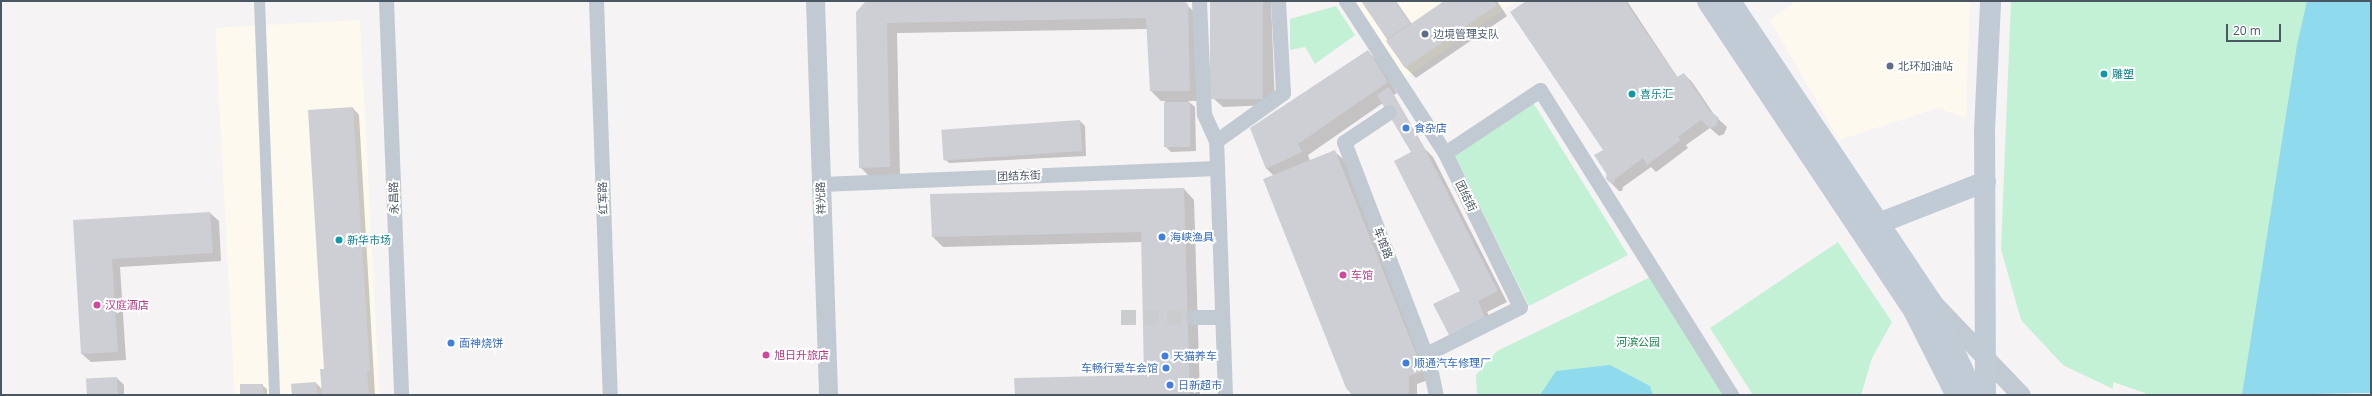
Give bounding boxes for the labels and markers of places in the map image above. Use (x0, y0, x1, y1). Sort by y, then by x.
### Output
place label: 边境管理支队 (1433, 27, 1499, 41)
marker: 边境管理支队 (1420, 29, 1430, 39)
place label: 北环加油站 (1898, 59, 1953, 73)
marker: 北环加油站 (1885, 61, 1895, 71)
place label: 雕塑 (2112, 67, 2134, 81)
marker: 雕塑 (2099, 69, 2109, 79)
place label: 喜乐汇 (1640, 87, 1673, 101)
marker: 喜乐汇 (1627, 89, 1637, 99)
place label: 食杂店 (1414, 121, 1447, 135)
marker: 食杂店 (1401, 123, 1411, 133)
place label: 海峡渔具 (1170, 230, 1214, 244)
marker: 海峡渔具 (1157, 232, 1167, 242)
place label: 新华市场 (347, 233, 391, 247)
marker: 新华市场 (334, 235, 344, 245)
place label: 车馆 (1351, 268, 1373, 282)
marker: 车馆 (1338, 270, 1348, 280)
place label: 汉庭酒店 (105, 298, 149, 312)
marker: 汉庭酒店 (92, 300, 102, 310)
place label: 面神烧饼 (459, 336, 503, 350)
marker: 面神烧饼 (446, 338, 456, 348)
place label: 旭日升旅店 (774, 348, 829, 362)
place label: 天猫养车 (1173, 349, 1217, 363)
marker: 旭日升旅店 (761, 350, 771, 360)
marker: 天猫养车 (1160, 351, 1170, 361)
place label: 顺通汽车修理厂 (1414, 356, 1491, 370)
marker: 顺通汽车修理厂 (1401, 358, 1411, 368)
place label: 车畅行爱车会馆 (1081, 361, 1158, 375)
marker: 车畅行爱车会馆 (1161, 363, 1171, 373)
place label: 日新超市 (1178, 378, 1222, 392)
marker: 日新超市 (1165, 380, 1175, 390)

